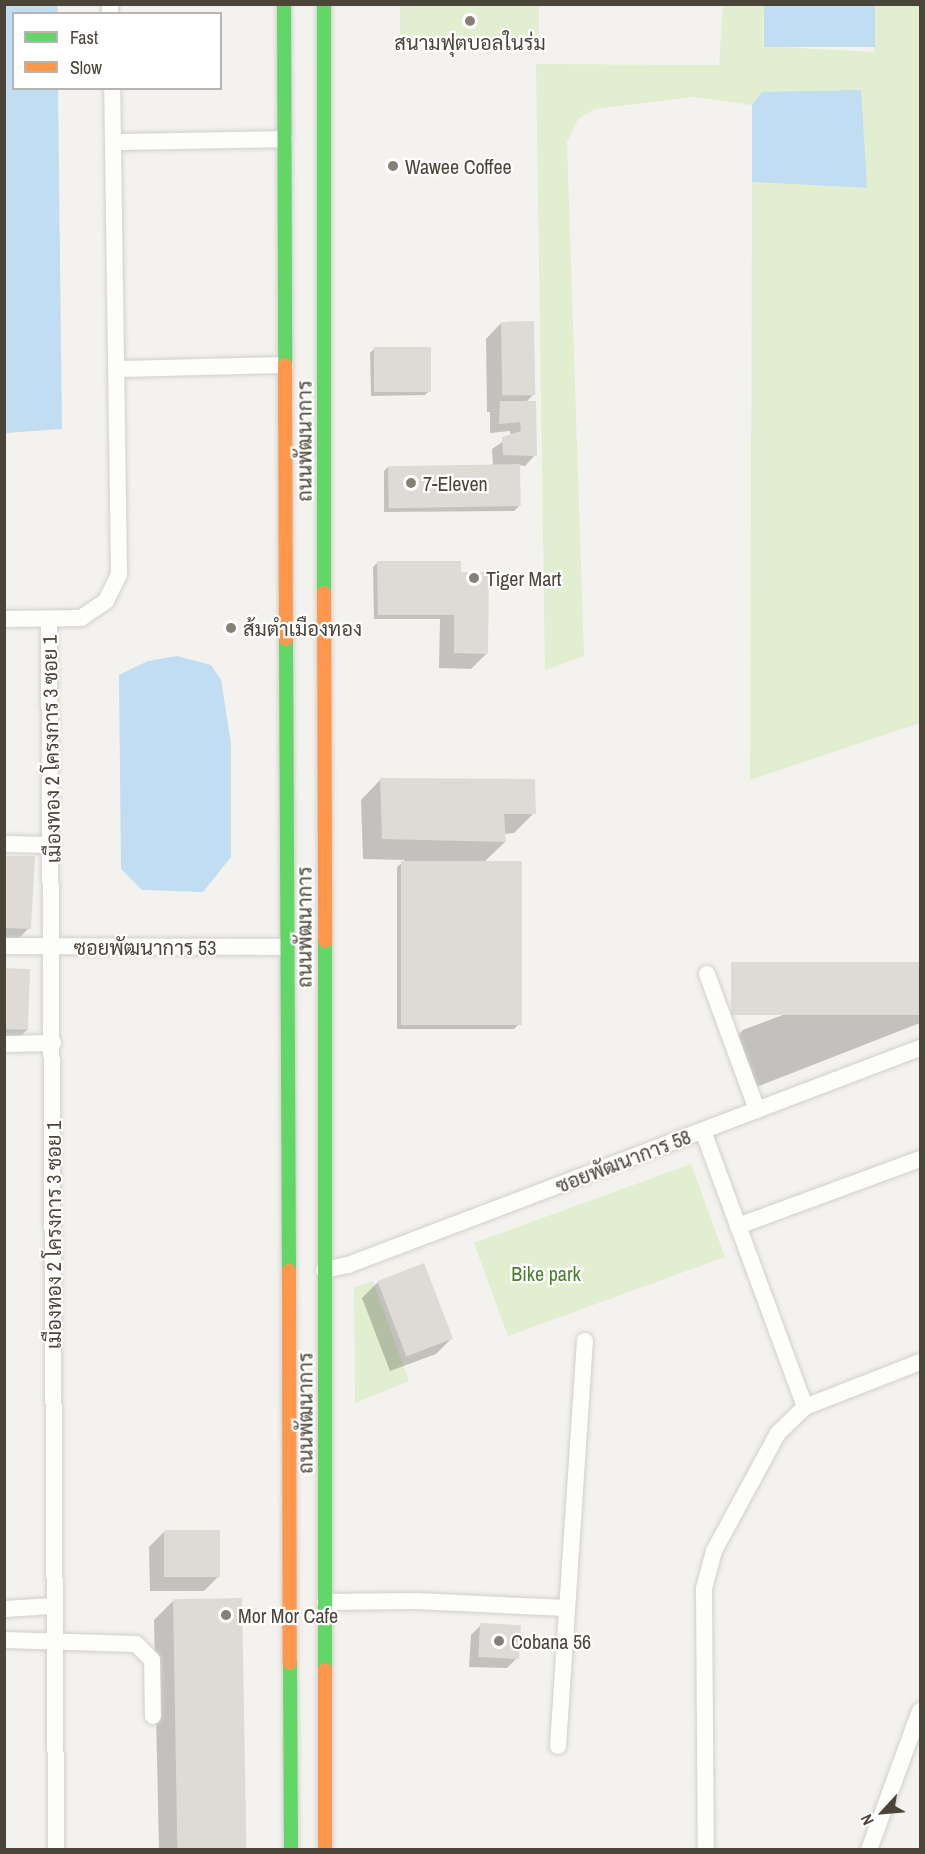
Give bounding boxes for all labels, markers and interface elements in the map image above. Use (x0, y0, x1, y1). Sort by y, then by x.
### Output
legend (12, 12, 222, 90)
marker: สนามฟุตบอลในร่ม (463, 14, 477, 28)
text: Fast (70, 25, 98, 50)
place label: สนามฟุตบอลในร่ม (394, 30, 546, 54)
text: Slow (70, 55, 102, 80)
place label: Wawee Coffee (405, 154, 512, 178)
marker: Wawee Coffee (386, 159, 400, 173)
street label: ถนนพัฒนาการ (292, 380, 316, 502)
place label: 7-Eleven (423, 471, 488, 495)
marker: 7-Eleven (404, 476, 418, 490)
place label: Tiger Mart (486, 566, 561, 590)
marker: Tiger Mart (467, 571, 481, 585)
place label: ส้มตำเมืองทอง (243, 616, 362, 640)
marker: ส้มตำเมืองทอง (224, 621, 238, 635)
street label: เมืองทอง 2 โครงการ 3 ซอย 1 (37, 635, 65, 863)
street label: ถนนพัฒนาการ (292, 866, 316, 988)
street label: ซอยพัฒนาการ 53 (74, 935, 216, 959)
street label: เมืองทอง 2 โครงการ 3 ซอย 1 (41, 1121, 65, 1349)
street label: ซอยพัฒนาการ 58 (552, 1124, 694, 1198)
park label: Bike park (511, 1261, 581, 1285)
street label: ถนนพัฒนาการ (293, 1352, 317, 1474)
place label: Mor Mor Cafe (238, 1603, 338, 1627)
marker: Mor Mor Cafe (219, 1608, 233, 1622)
place label: Cobana 56 (511, 1629, 591, 1653)
marker: Cobana 56 (492, 1634, 506, 1648)
north arrow (853, 1782, 913, 1842)
text: N (855, 1811, 879, 1829)

